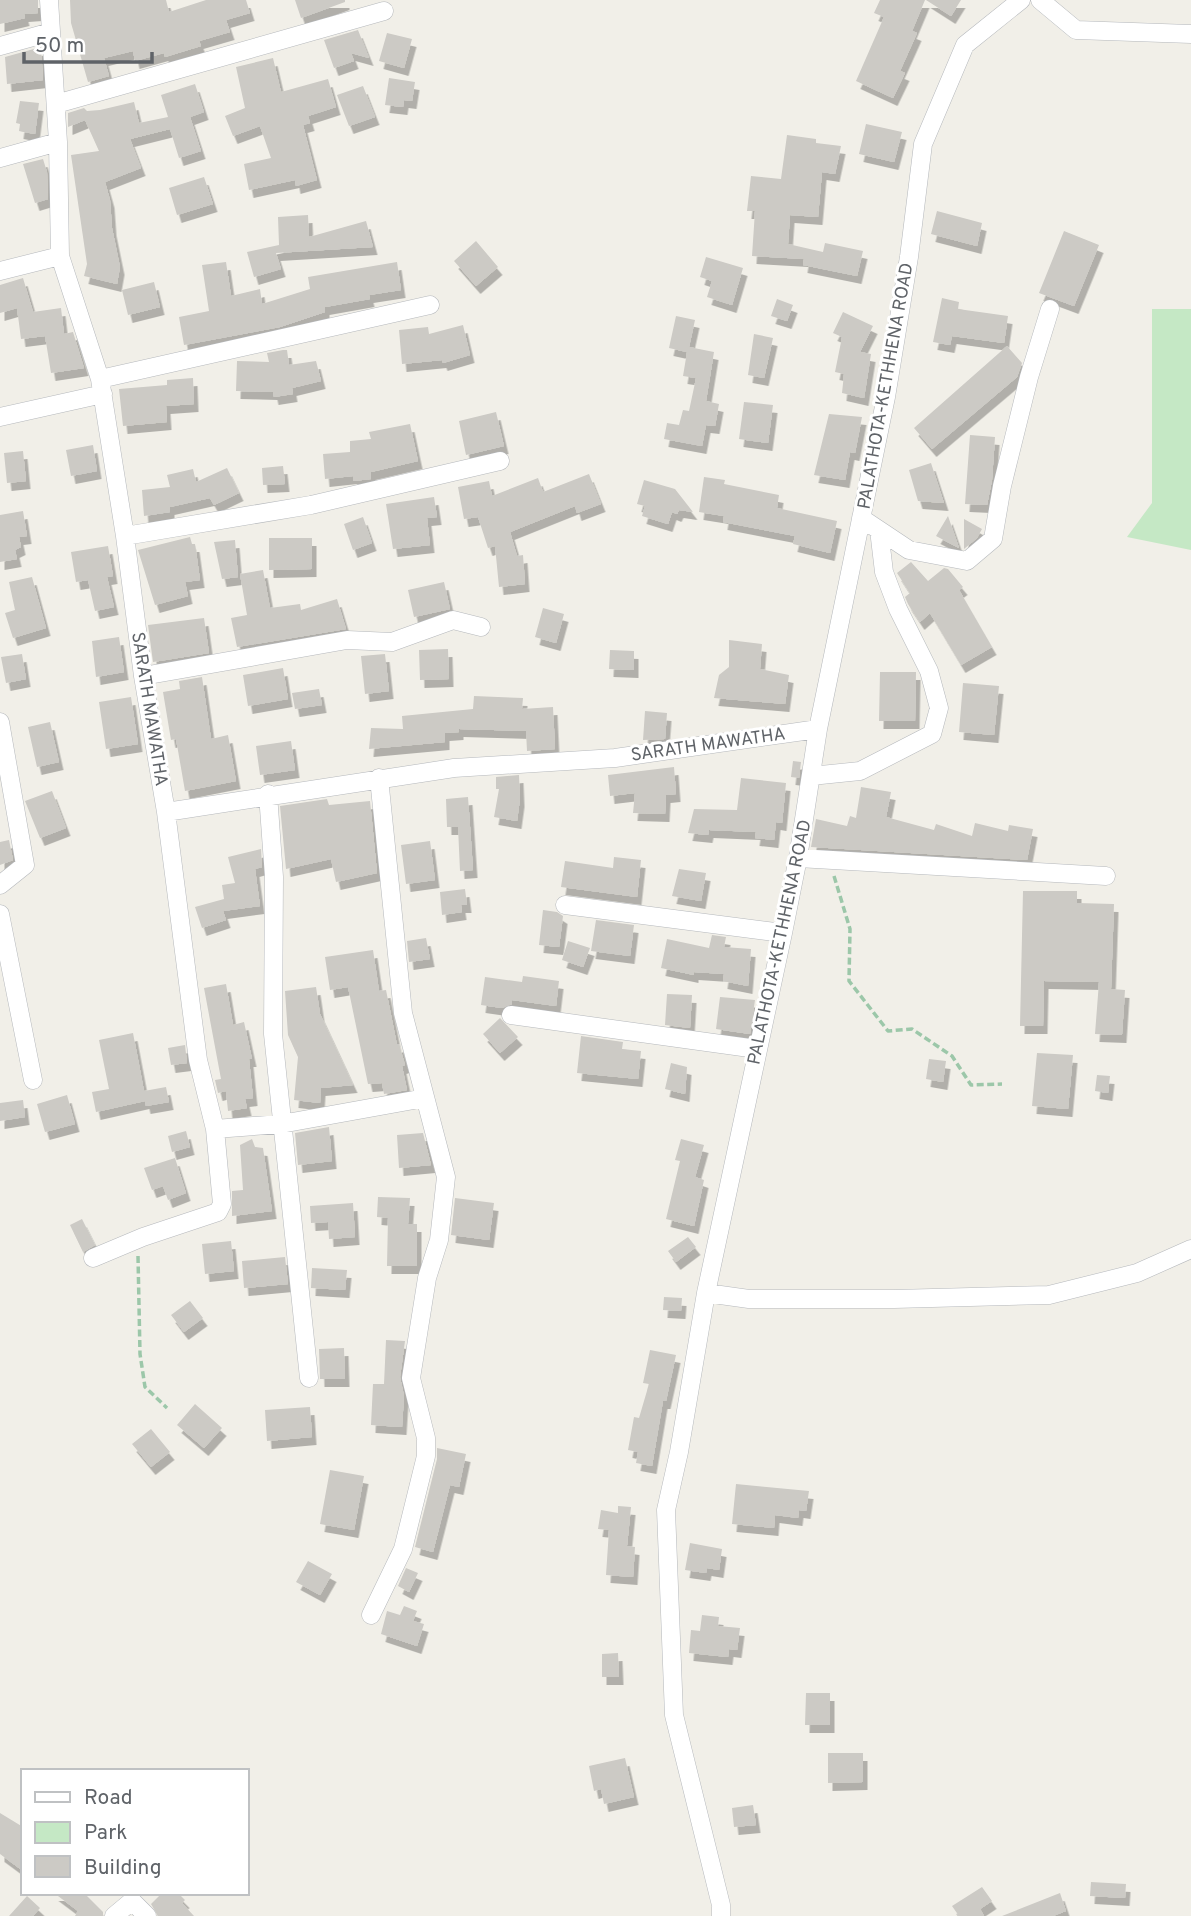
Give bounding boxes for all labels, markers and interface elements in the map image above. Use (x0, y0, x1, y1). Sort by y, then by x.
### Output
scale bar (24, 21, 152, 65)
text: 50 m (35, 33, 84, 60)
street label: PALATHOTA-KETHHENA ROAD (853, 261, 919, 511)
street label: SARATH MAWATHA (125, 630, 172, 788)
street label: SARATH MAWATHA (629, 723, 787, 768)
street label: PALATHOTA-KETHHENA ROAD (743, 818, 818, 1067)
legend (21, 1769, 248, 1895)
text: Road (84, 1785, 133, 1812)
text: Park (84, 1820, 127, 1847)
text: Building (84, 1855, 162, 1882)

